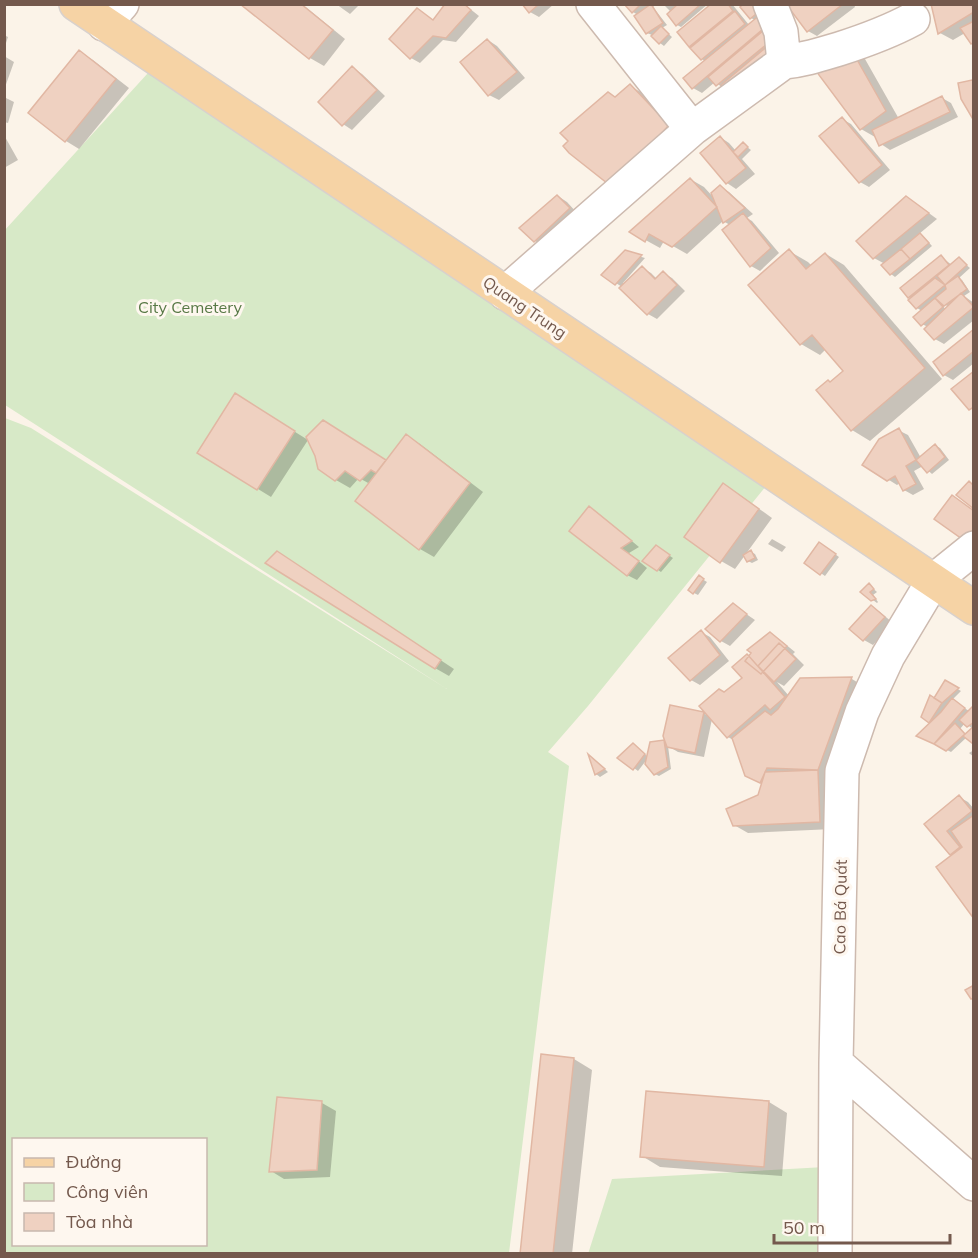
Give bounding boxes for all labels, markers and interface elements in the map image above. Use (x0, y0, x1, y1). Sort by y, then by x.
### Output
street label: Quang Trung (479, 272, 571, 342)
park label: City Cemetery (138, 297, 242, 317)
street label: Cao Bá Quát (829, 859, 851, 955)
legend (12, 1138, 207, 1246)
text: Đường (66, 1150, 122, 1173)
text: Công viên (66, 1180, 148, 1203)
scale bar (774, 1207, 950, 1245)
text: Tòa nhà (66, 1210, 133, 1233)
text: 50 m (783, 1216, 825, 1239)

